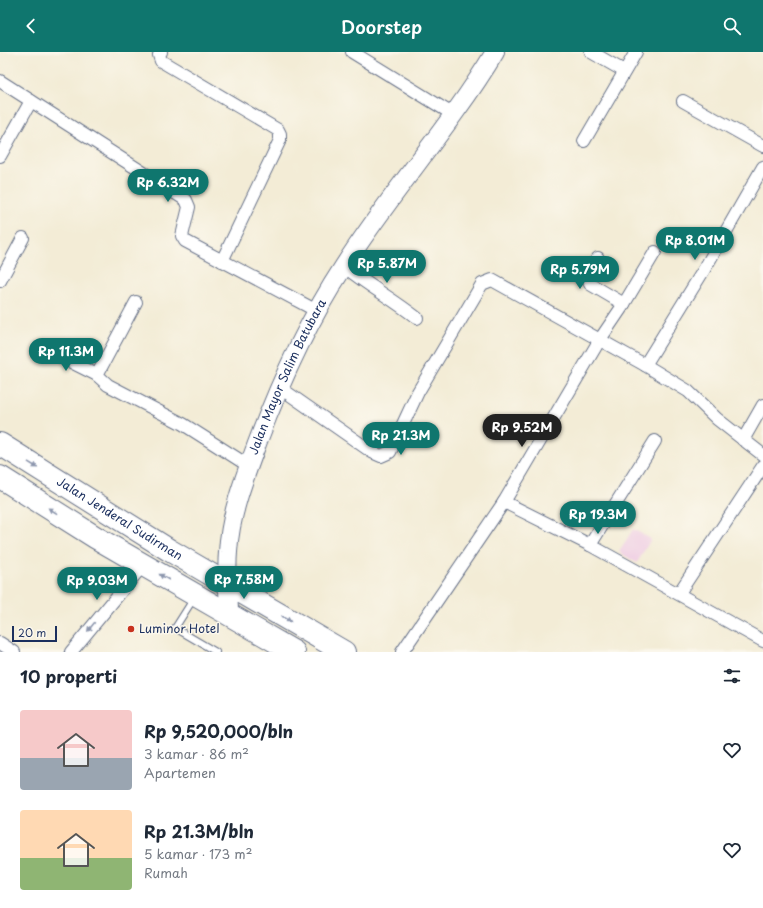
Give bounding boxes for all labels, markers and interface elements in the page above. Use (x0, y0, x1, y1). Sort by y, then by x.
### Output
text: Doorstep (341, 13, 422, 40)
icon: back (20, 15, 42, 37)
icon: search (721, 15, 743, 37)
pin: Rp 6.32M (127, 169, 209, 203)
text: Rp 6.32M (137, 172, 199, 191)
pin: Rp 8.01M (654, 227, 736, 261)
text: Rp 8.01M (665, 230, 725, 249)
pin: Rp 5.87M (346, 250, 428, 284)
text: Rp 5.87M (357, 253, 417, 272)
pin: Rp 5.79M (539, 256, 621, 290)
text: Rp 5.79M (550, 259, 610, 278)
street label: Jalan Mayor Salim Batubara (244, 295, 330, 457)
pin: Rp 11.3M (25, 338, 107, 372)
text: Rp 11.3M (38, 341, 94, 360)
pin: Rp 9.52M (481, 414, 563, 448)
text: Rp 9.52M (492, 417, 552, 436)
pin: Rp 21.3M (360, 422, 442, 456)
text: Rp 21.3M (371, 425, 431, 444)
one-way arrow (28, 461, 38, 469)
street label: Jalan Jenderal Sudirman (54, 472, 186, 564)
pin: Rp 19.3M (557, 501, 639, 535)
text: Rp 19.3M (569, 504, 627, 523)
one-way arrow (47, 507, 59, 514)
pin: Rp 7.58M (203, 566, 285, 600)
pin: Rp 9.03M (56, 567, 138, 601)
text: Rp 7.58M (214, 569, 274, 588)
text: Rp 9.03M (66, 570, 128, 589)
one-way arrow (158, 574, 170, 581)
one-way arrow (280, 615, 292, 622)
place label: Luminor Hotel (139, 619, 219, 637)
one-way arrow (87, 622, 95, 633)
scale bar (12, 624, 57, 643)
text: 20 m (18, 624, 46, 641)
marker: Luminor Hotel (126, 624, 136, 634)
text: 10 properti (20, 663, 117, 689)
icon: filters (721, 665, 743, 687)
text: Rp 9,520,000/bln (144, 718, 293, 744)
icon: home (52, 726, 100, 774)
icon: heart (721, 739, 743, 761)
text: 3 kamar · 86 m² (144, 744, 249, 763)
text: Apartemen (144, 763, 216, 782)
text: Rp 21.3M/bln (144, 818, 254, 844)
icon: home (52, 826, 100, 874)
icon: heart (721, 839, 743, 861)
text: 5 kamar · 173 m² (144, 844, 252, 863)
text: Rumah (144, 863, 188, 882)

